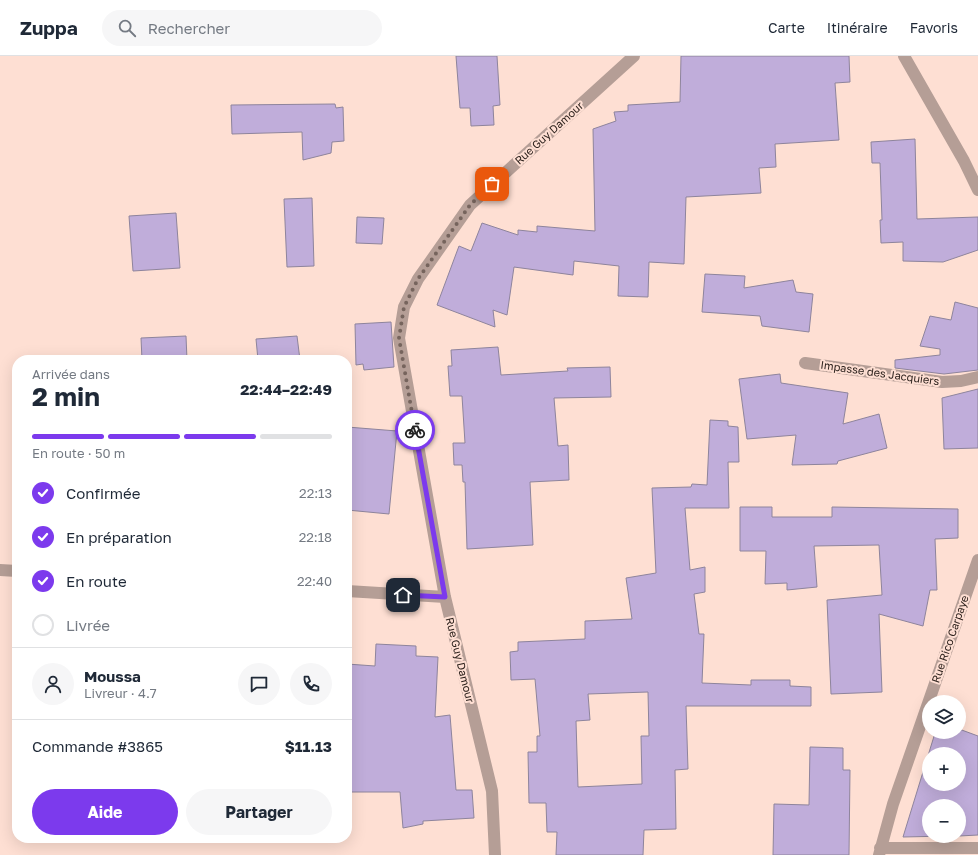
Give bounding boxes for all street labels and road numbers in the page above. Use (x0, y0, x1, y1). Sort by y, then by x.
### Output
street label: Rue Guy Damour (512, 98, 586, 167)
street label: Impasse des Jacquiers (820, 358, 940, 387)
street label: Rue Rico Carpaye (928, 593, 971, 684)
street label: Rue Guy Damour (444, 616, 478, 705)

